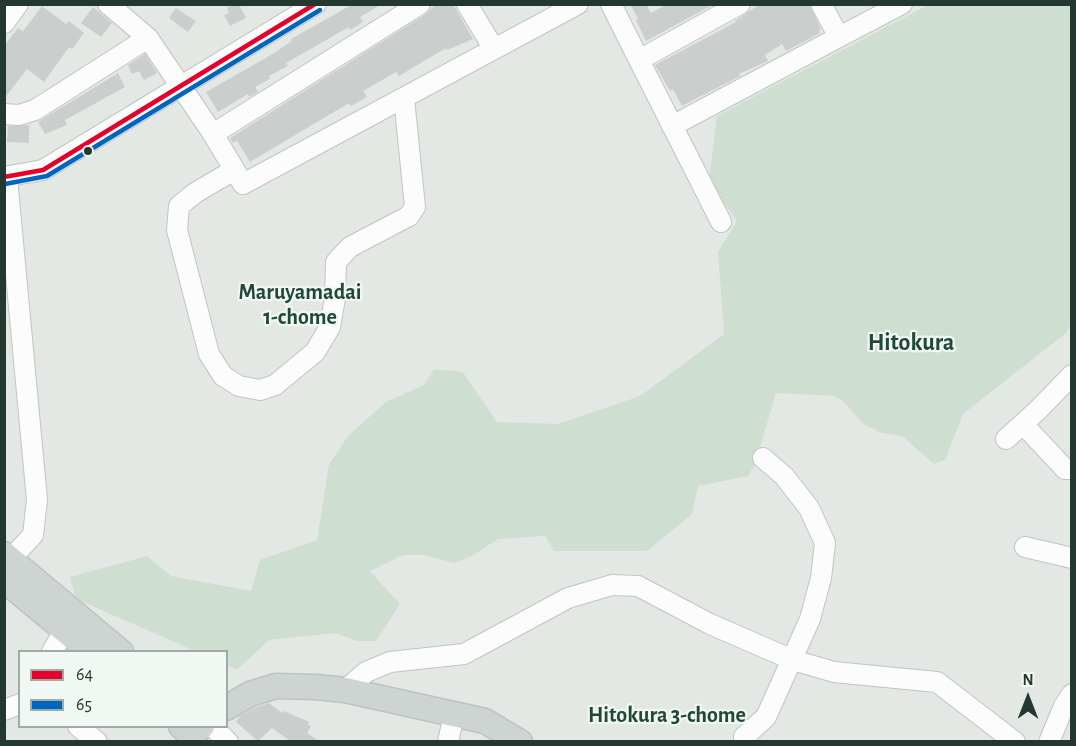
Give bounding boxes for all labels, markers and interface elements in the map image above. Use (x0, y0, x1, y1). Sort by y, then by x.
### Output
unlabelled marker (82, 145, 94, 157)
district label: Maruyamadai 1-chome (238, 279, 362, 330)
district label: Hitokura (868, 329, 954, 357)
legend (18, 650, 228, 728)
text: 64 (76, 666, 93, 684)
north arrow (998, 668, 1058, 728)
text: N (1022, 672, 1034, 688)
text: 65 (76, 696, 92, 714)
district label: Hitokura 3-chome (588, 702, 746, 728)

